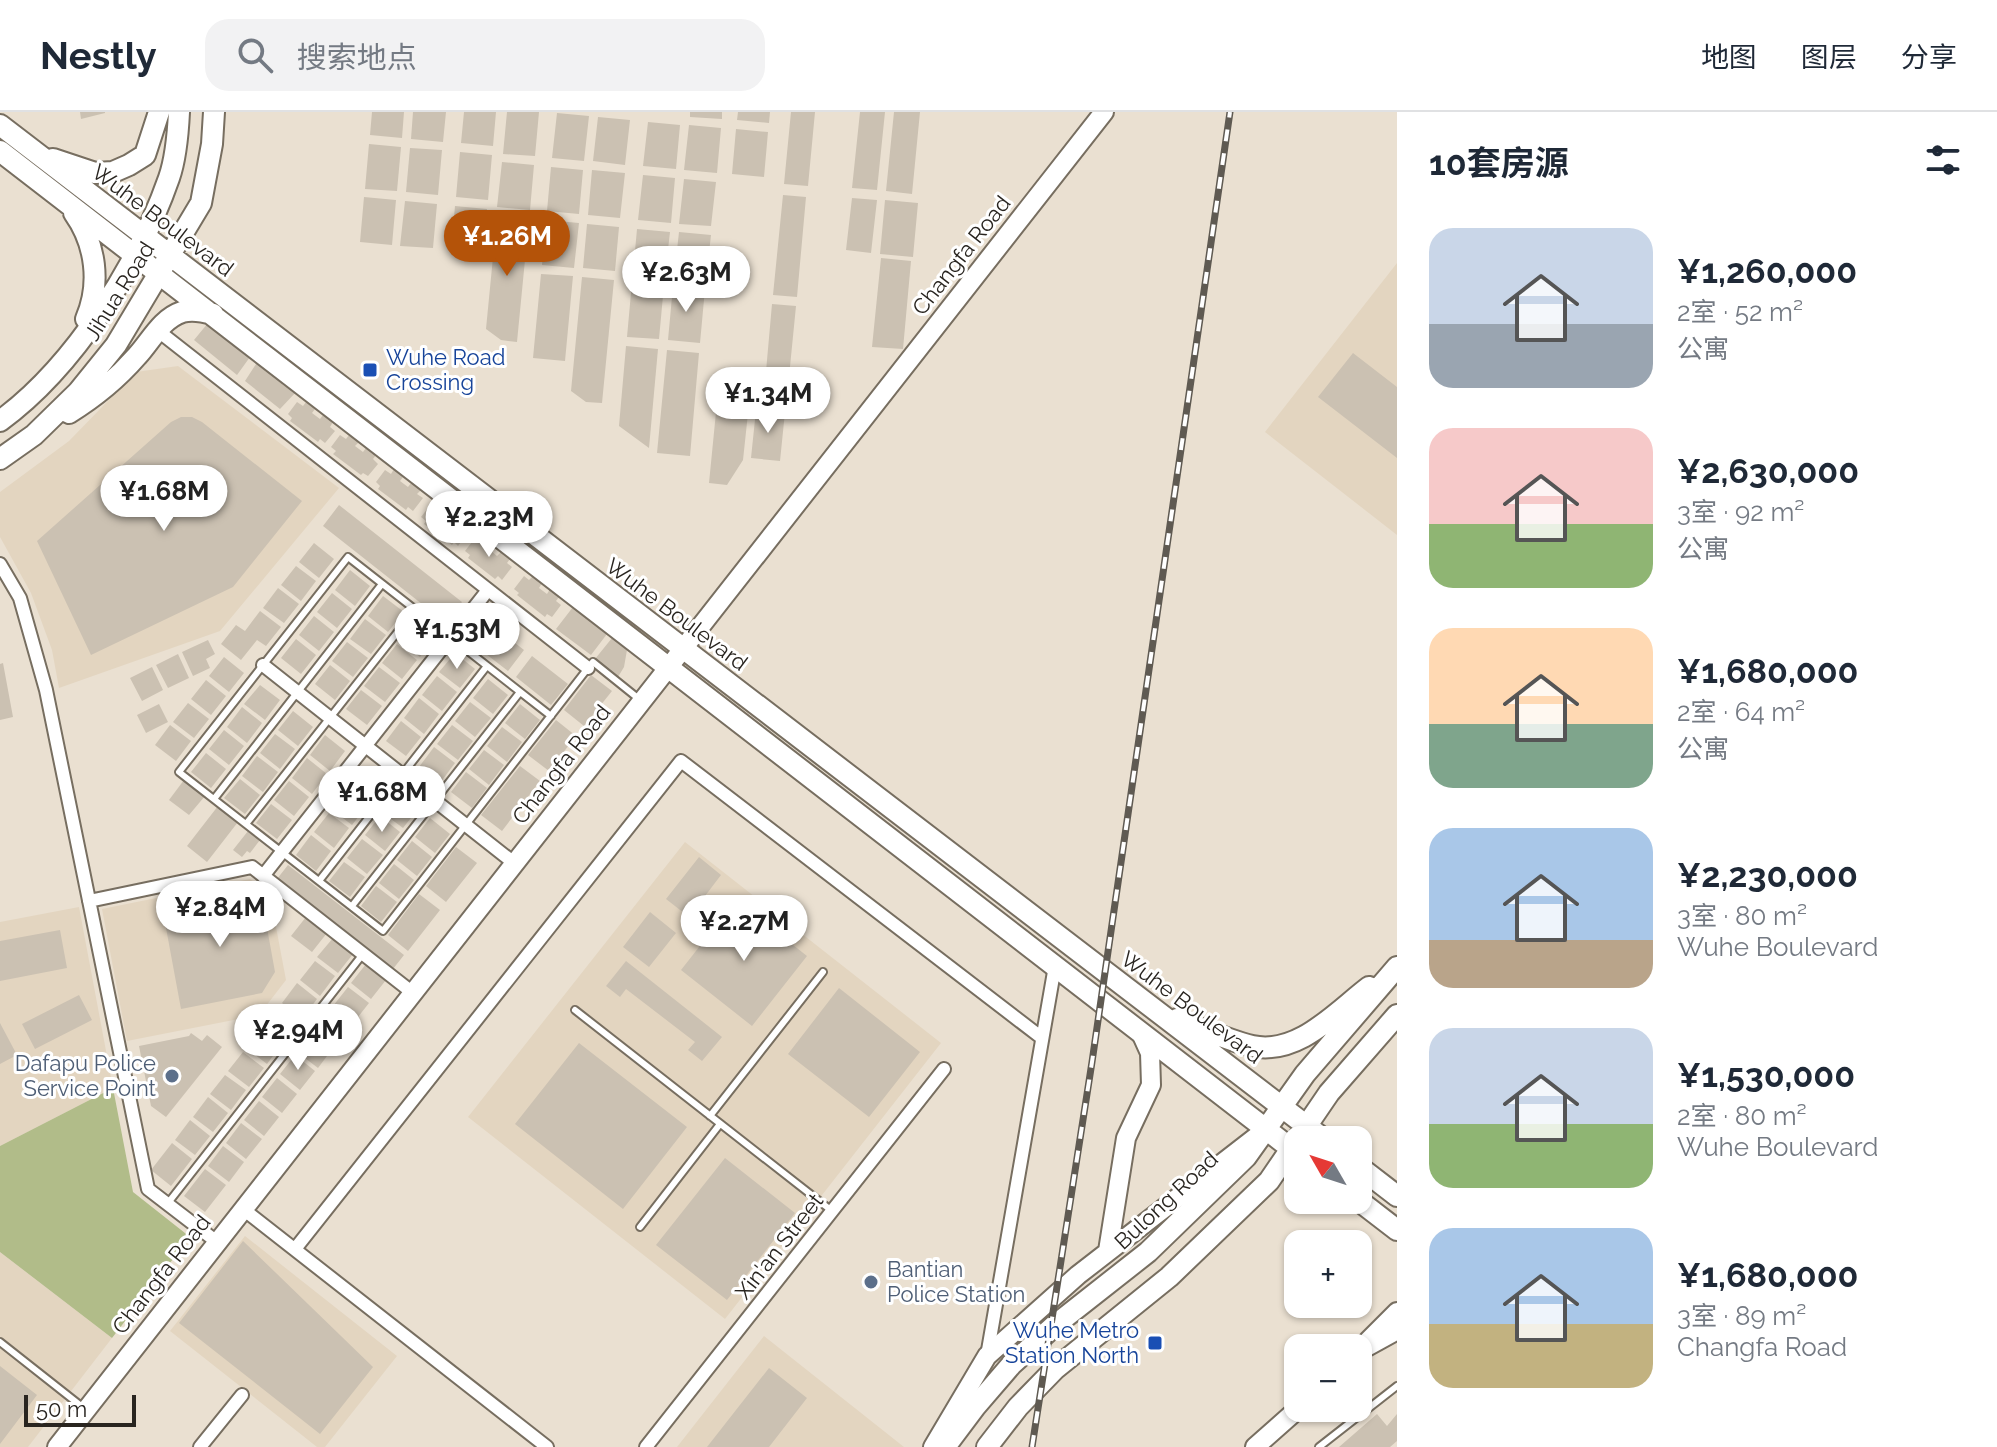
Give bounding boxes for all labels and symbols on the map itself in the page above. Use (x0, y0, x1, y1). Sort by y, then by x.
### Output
street label: Wuhe Boulevard (87, 158, 239, 282)
street label: Changfa Road (906, 190, 1016, 320)
pin: ¥1.26M (442, 210, 572, 278)
street label: Jihua Road (78, 237, 160, 345)
pin: ¥2.63M (621, 246, 751, 314)
place label: Wuhe Road Crossing (386, 344, 505, 395)
marker: Wuhe Road Crossing (361, 361, 379, 379)
pin: ¥1.34M (703, 367, 833, 435)
pin: ¥1.68M (99, 465, 229, 533)
pin: ¥2.23M (424, 491, 554, 559)
street label: Wuhe Boulevard (601, 552, 753, 676)
pin: ¥1.53M (392, 603, 522, 671)
street label: Changfa Road (506, 699, 616, 829)
pin: ¥1.68M (317, 766, 447, 834)
pin: ¥2.84M (155, 881, 285, 949)
pin: ¥2.27M (679, 895, 809, 963)
street label: Wuhe Boulevard (1116, 945, 1268, 1069)
pin: ¥2.94M (233, 1004, 363, 1072)
place label: Dafapu Police Service Point (15, 1050, 157, 1101)
marker: Dafapu Police Service Point (163, 1067, 181, 1085)
north arrow (1284, 1126, 1372, 1214)
street label: Bulong Road (1109, 1146, 1223, 1254)
street label: Xin'an Street (730, 1187, 829, 1304)
street label: Changfa Road (106, 1209, 216, 1339)
place label: Bantian Police Station (887, 1256, 1025, 1307)
marker: Bantian Police Station (862, 1273, 880, 1291)
place label: Wuhe Metro Station North (1005, 1317, 1139, 1368)
marker: Wuhe Metro Station North (1146, 1334, 1164, 1352)
scale bar (24, 1391, 136, 1427)

